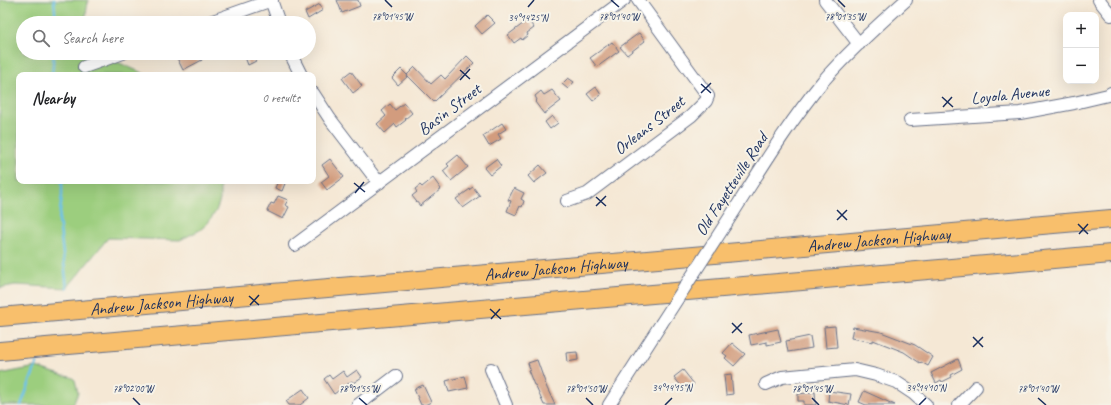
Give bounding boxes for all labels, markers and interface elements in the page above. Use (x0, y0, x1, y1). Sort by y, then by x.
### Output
text: 78°01'45"W (372, 10, 414, 23)
text: 78°01'40"W (599, 10, 641, 23)
text: 78°01'35"W (825, 10, 867, 23)
text: 34°14'25"N (508, 11, 550, 24)
map controls (1063, 12, 1099, 84)
button: + (1063, 12, 1099, 48)
search box (16, 16, 316, 60)
icon: search (30, 27, 52, 49)
text: Search here (62, 29, 123, 48)
button: − (1063, 48, 1099, 84)
street label: Basin Street (414, 77, 487, 140)
street label: Loyola Avenue (970, 80, 1051, 109)
text: Nearby (32, 88, 75, 109)
text: 0 results (262, 90, 300, 106)
street label: Orleans Street (610, 90, 691, 160)
street label: Old Fayetteville Road (690, 127, 774, 240)
street label: Andrew Jackson Highway (806, 223, 952, 257)
street label: Andrew Jackson Highway (484, 252, 629, 285)
street label: Andrew Jackson Highway (89, 286, 235, 320)
text: 34°14'15"N (652, 381, 694, 394)
text: 34°14'10"N (906, 381, 948, 394)
text: 78°02'00"W (113, 382, 155, 395)
text: 78°01'55"W (339, 382, 381, 395)
text: 78°01'50"W (566, 382, 608, 395)
text: 78°01'45"W (792, 382, 834, 395)
text: 78°01'40"W (1018, 382, 1060, 395)

